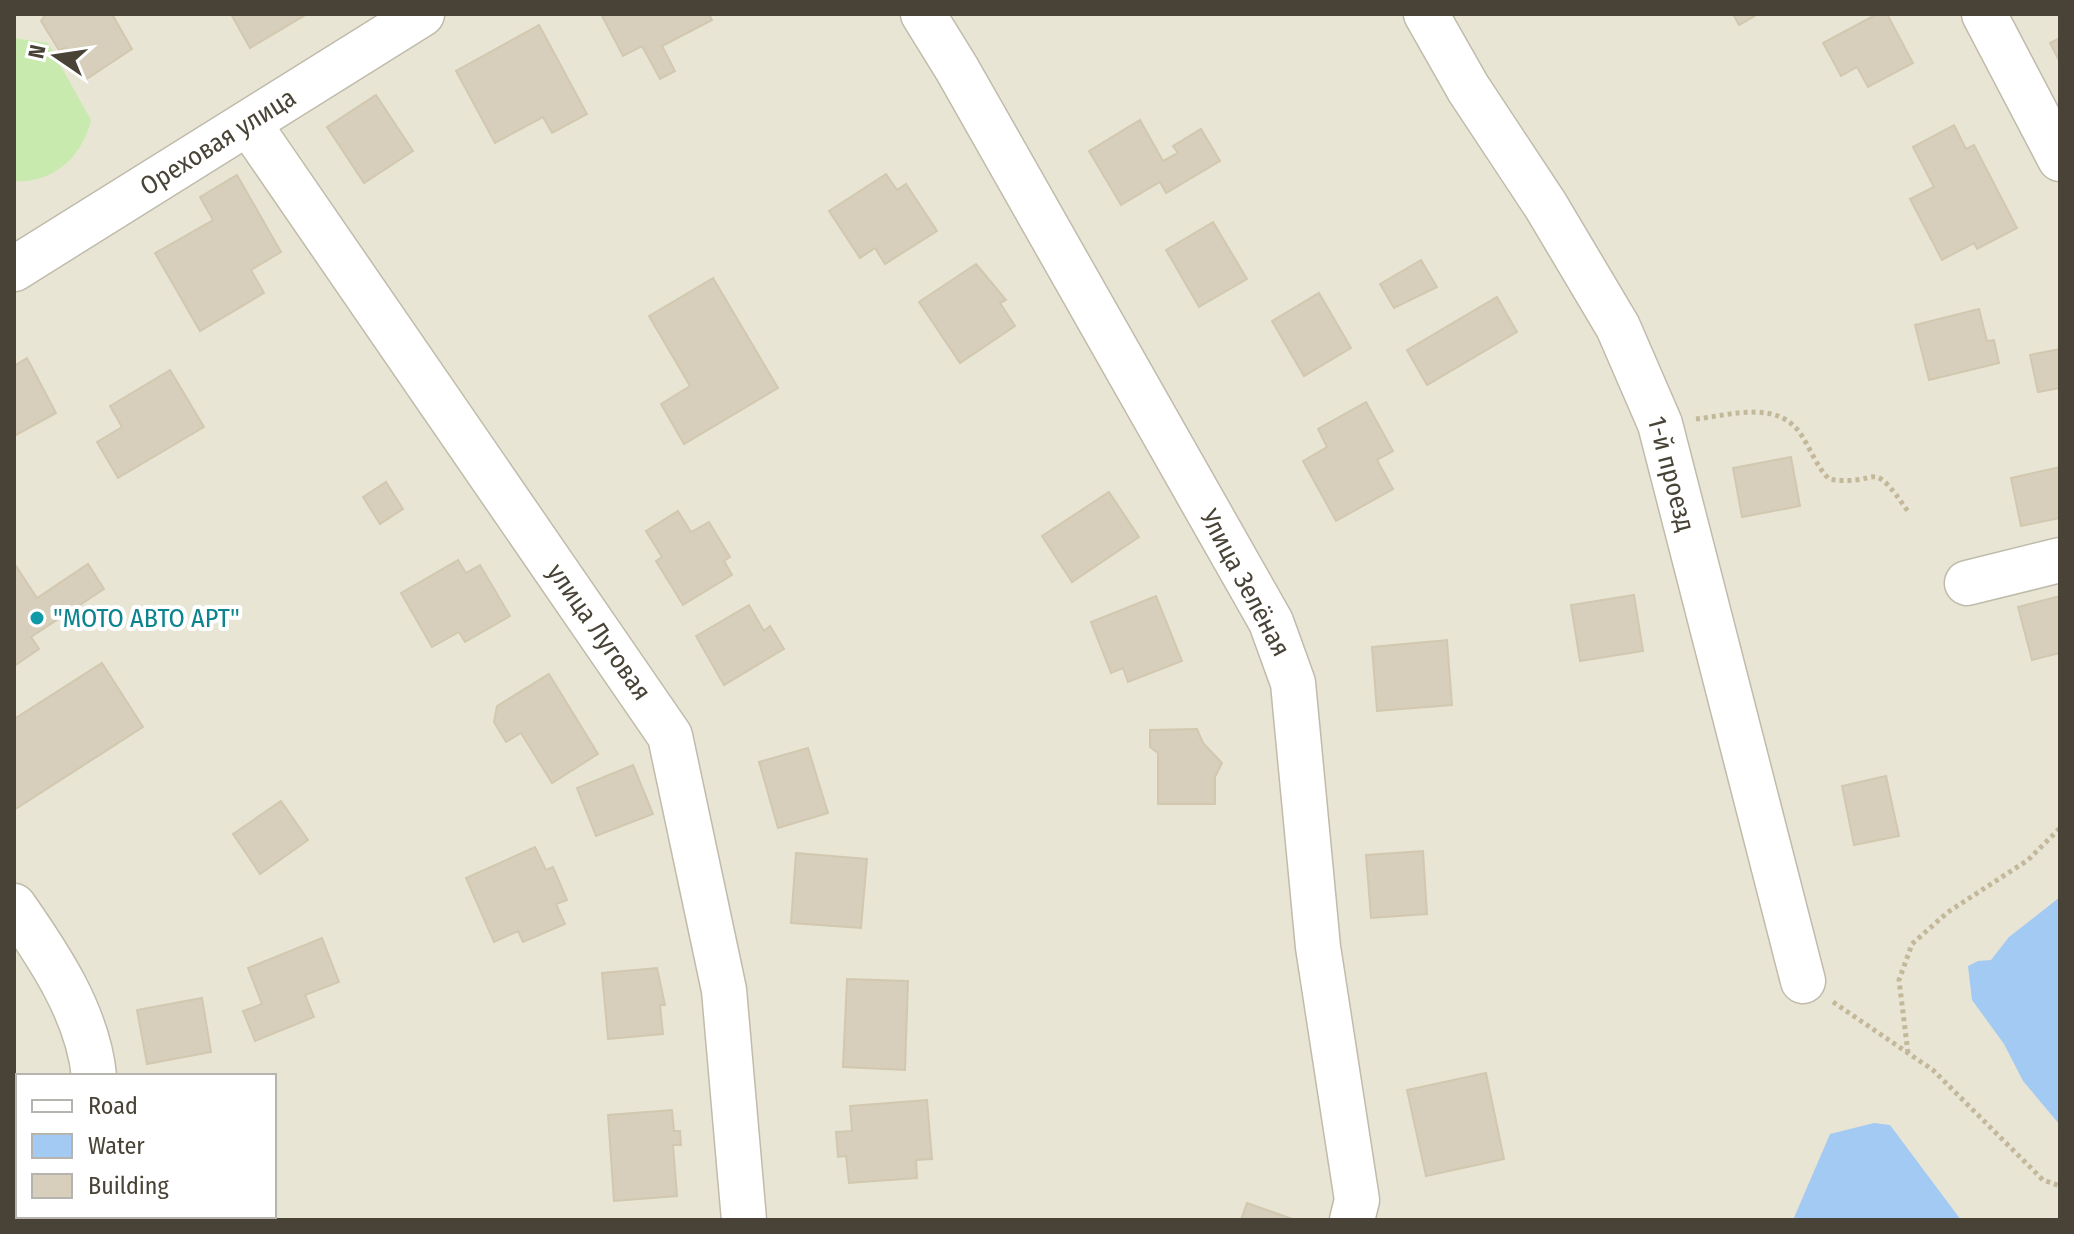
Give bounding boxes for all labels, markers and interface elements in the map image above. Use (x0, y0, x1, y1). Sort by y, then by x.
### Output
north arrow (16, 16, 96, 96)
text: N (22, 42, 52, 61)
street label: Ореховая улица (135, 82, 301, 202)
street label: 1-й проезд (1641, 413, 1701, 535)
street label: Улица Зелёная (1193, 503, 1297, 662)
street label: улица Луговая (541, 558, 657, 706)
place label: "МОТО АВТО АРТ" (53, 603, 240, 634)
marker: "МОТО АВТО АРТ" (28, 609, 46, 627)
legend (16, 1074, 276, 1218)
text: Road (88, 1092, 138, 1120)
text: Water (88, 1132, 145, 1160)
text: Building (88, 1172, 170, 1200)

